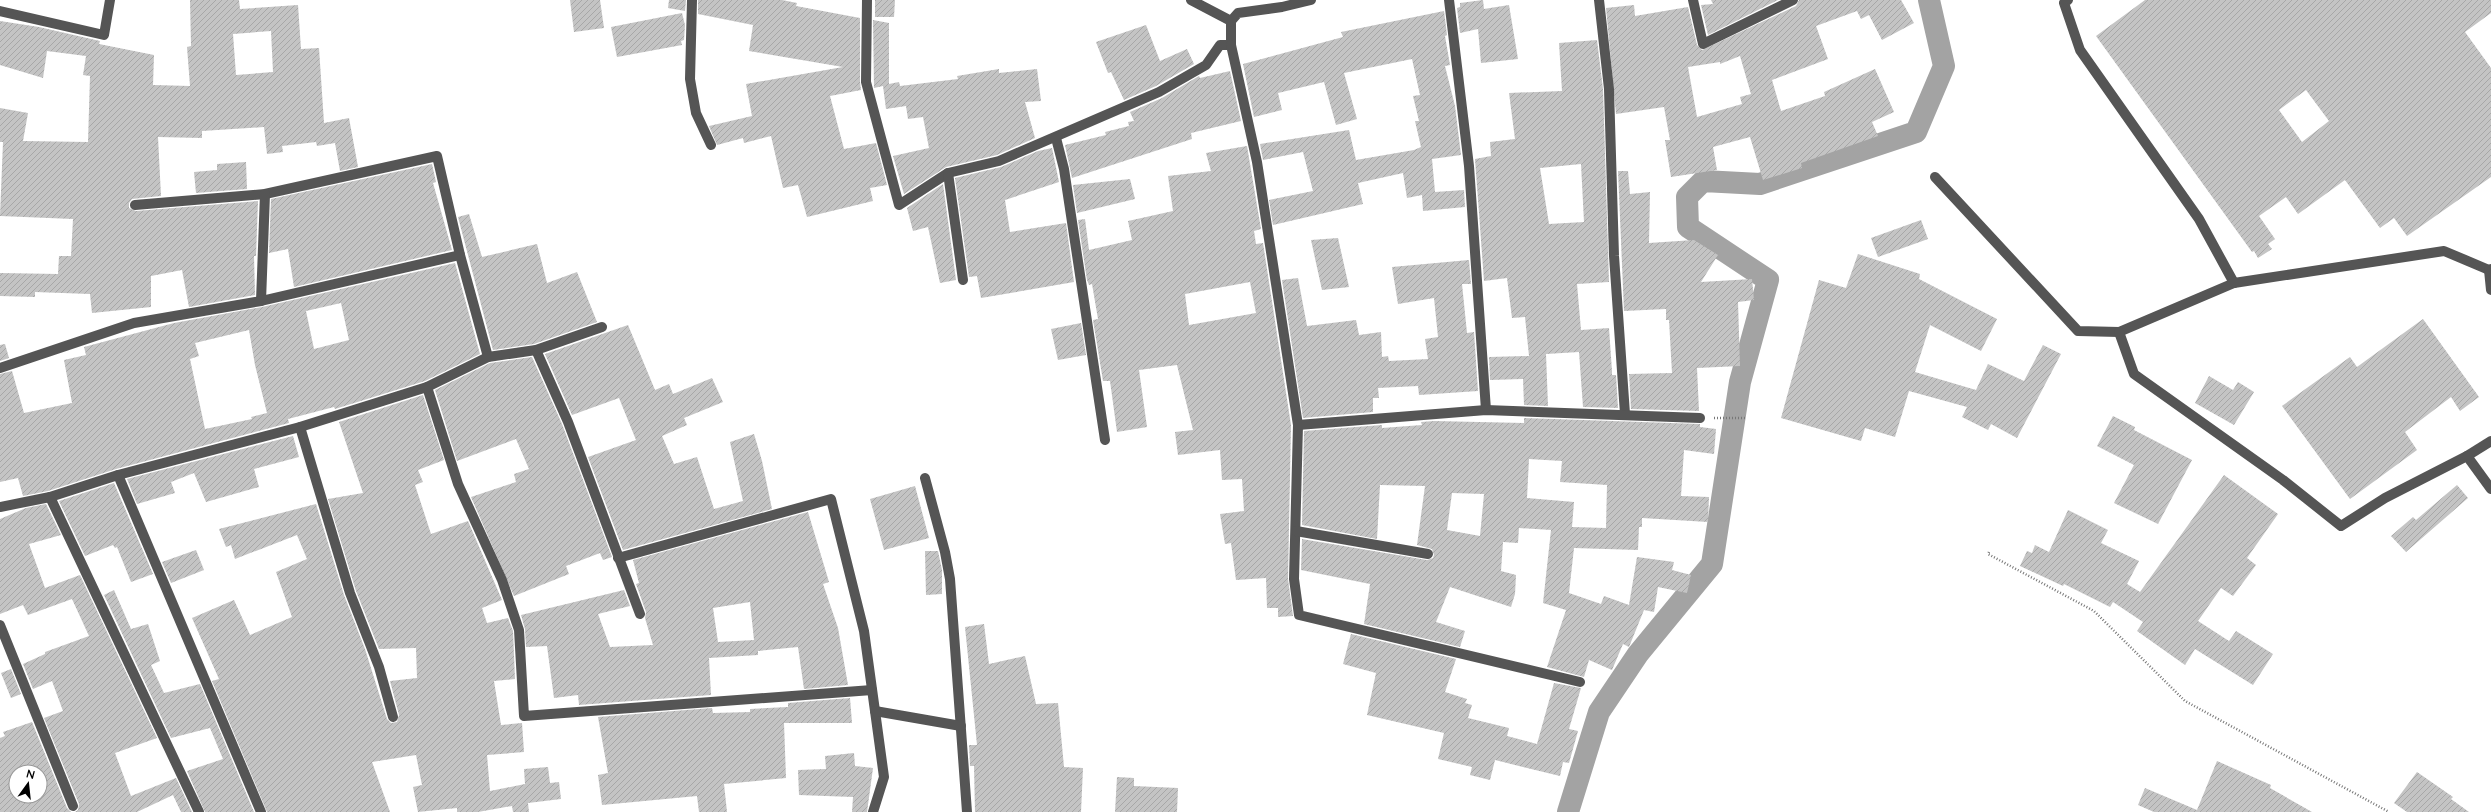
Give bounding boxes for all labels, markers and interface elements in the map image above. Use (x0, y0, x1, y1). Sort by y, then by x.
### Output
north arrow (8, 764, 48, 804)
text: N (25, 766, 36, 781)

